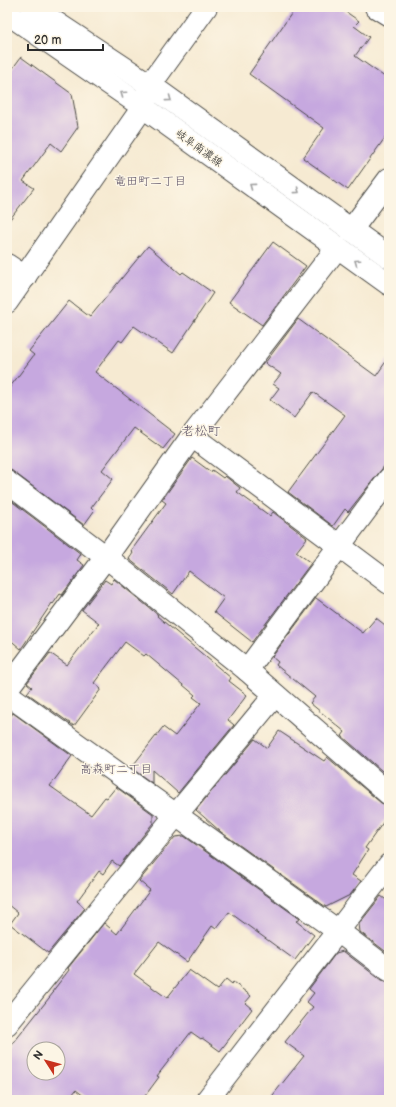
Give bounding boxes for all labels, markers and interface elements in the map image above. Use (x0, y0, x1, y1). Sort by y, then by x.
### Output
scale bar (28, 26, 103, 52)
text: 20 m (34, 33, 61, 48)
one-way arrow (121, 92, 128, 99)
one-way arrow (165, 94, 172, 102)
street label: 岐阜南濃線 (173, 127, 225, 169)
district label: 竜田町二丁目 (114, 174, 186, 189)
one-way arrow (249, 184, 256, 191)
one-way arrow (293, 186, 300, 193)
one-way arrow (354, 259, 361, 267)
district label: 老松町 (181, 423, 221, 439)
district label: 高森町二丁目 (80, 762, 152, 777)
north arrow (26, 1041, 66, 1081)
text: N (31, 1048, 46, 1063)

